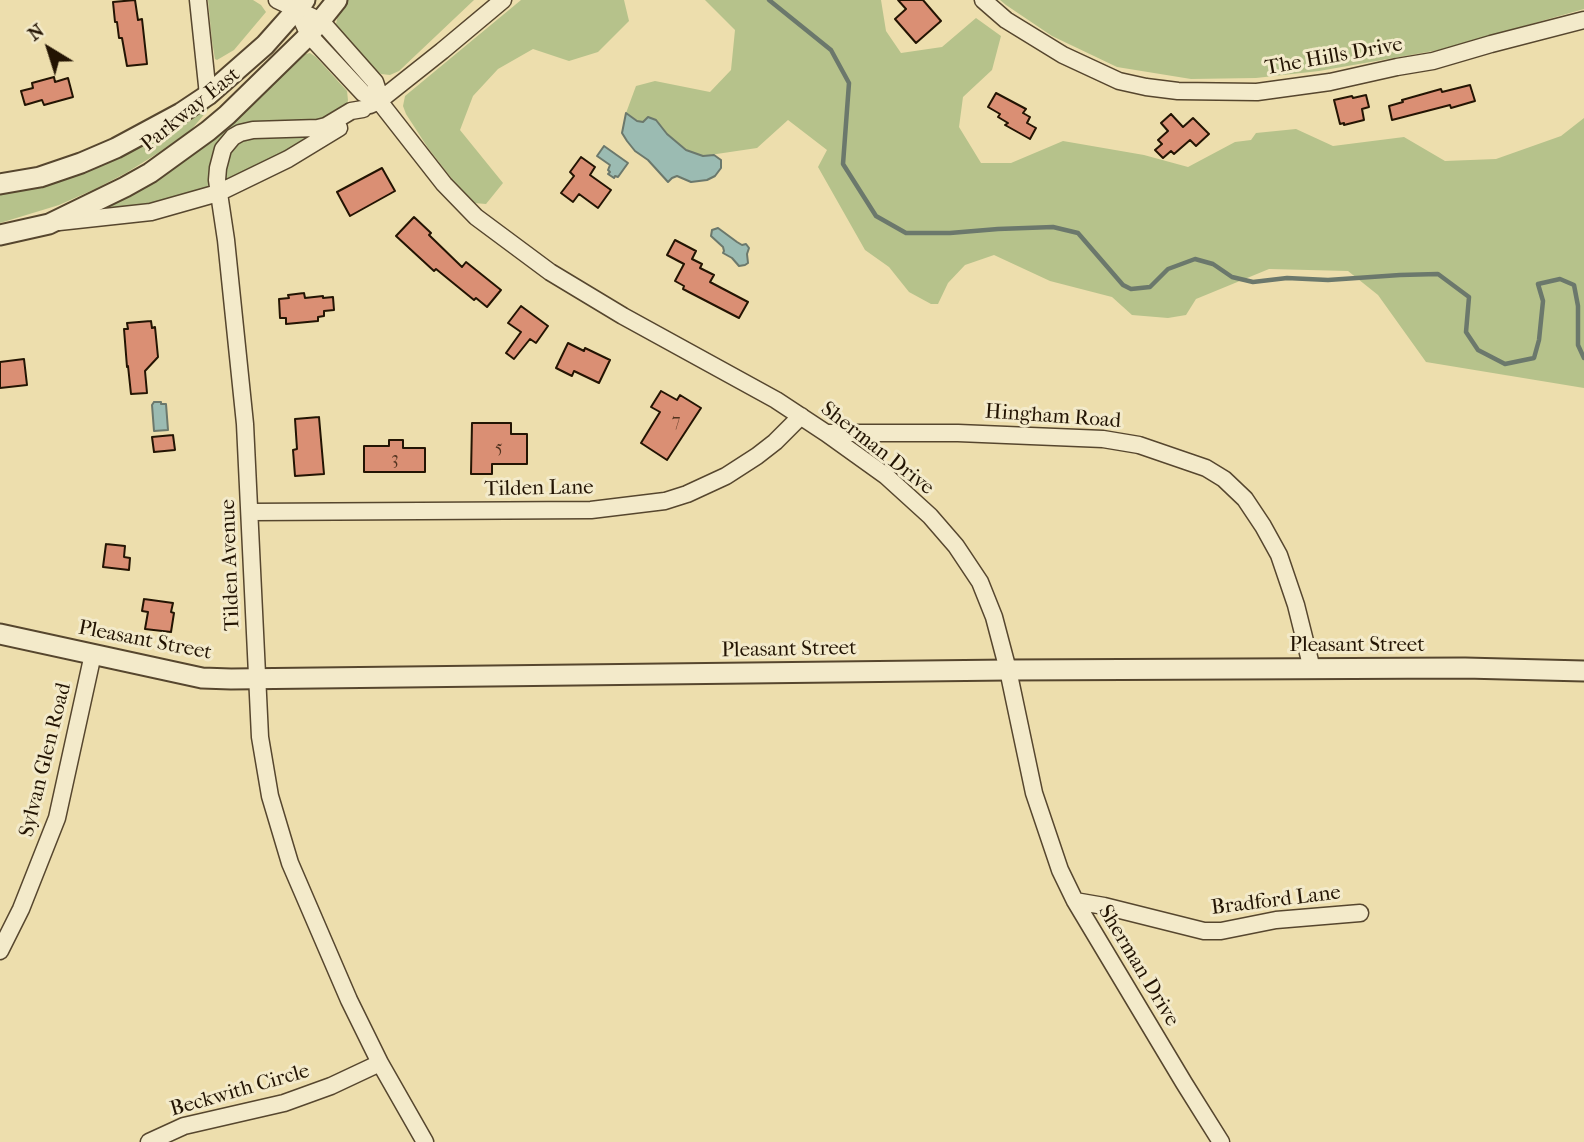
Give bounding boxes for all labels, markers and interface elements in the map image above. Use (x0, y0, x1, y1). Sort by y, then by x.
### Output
north arrow (14, 14, 84, 84)
text: N (24, 19, 49, 46)
street label: The Hills Drive (1263, 33, 1405, 81)
street label: Parkway East (136, 62, 246, 158)
street label: Sherman Drive (815, 397, 939, 501)
street label: Hingham Road (984, 400, 1122, 434)
house number: 7 (672, 411, 680, 433)
house number: 5 (495, 438, 503, 460)
house number: 3 (391, 449, 399, 471)
street label: Tilden Lane (484, 475, 594, 503)
street label: Tilden Avenue (216, 499, 246, 631)
street label: Pleasant Street (76, 616, 214, 666)
street label: Pleasant Street (1289, 633, 1425, 659)
street label: Pleasant Street (721, 636, 857, 664)
street label: Sylvan Glen Road (15, 680, 77, 840)
street label: Bradford Lane (1210, 881, 1342, 921)
street label: Sherman Drive (1092, 901, 1184, 1031)
street label: Beckwith Circle (167, 1059, 313, 1123)

